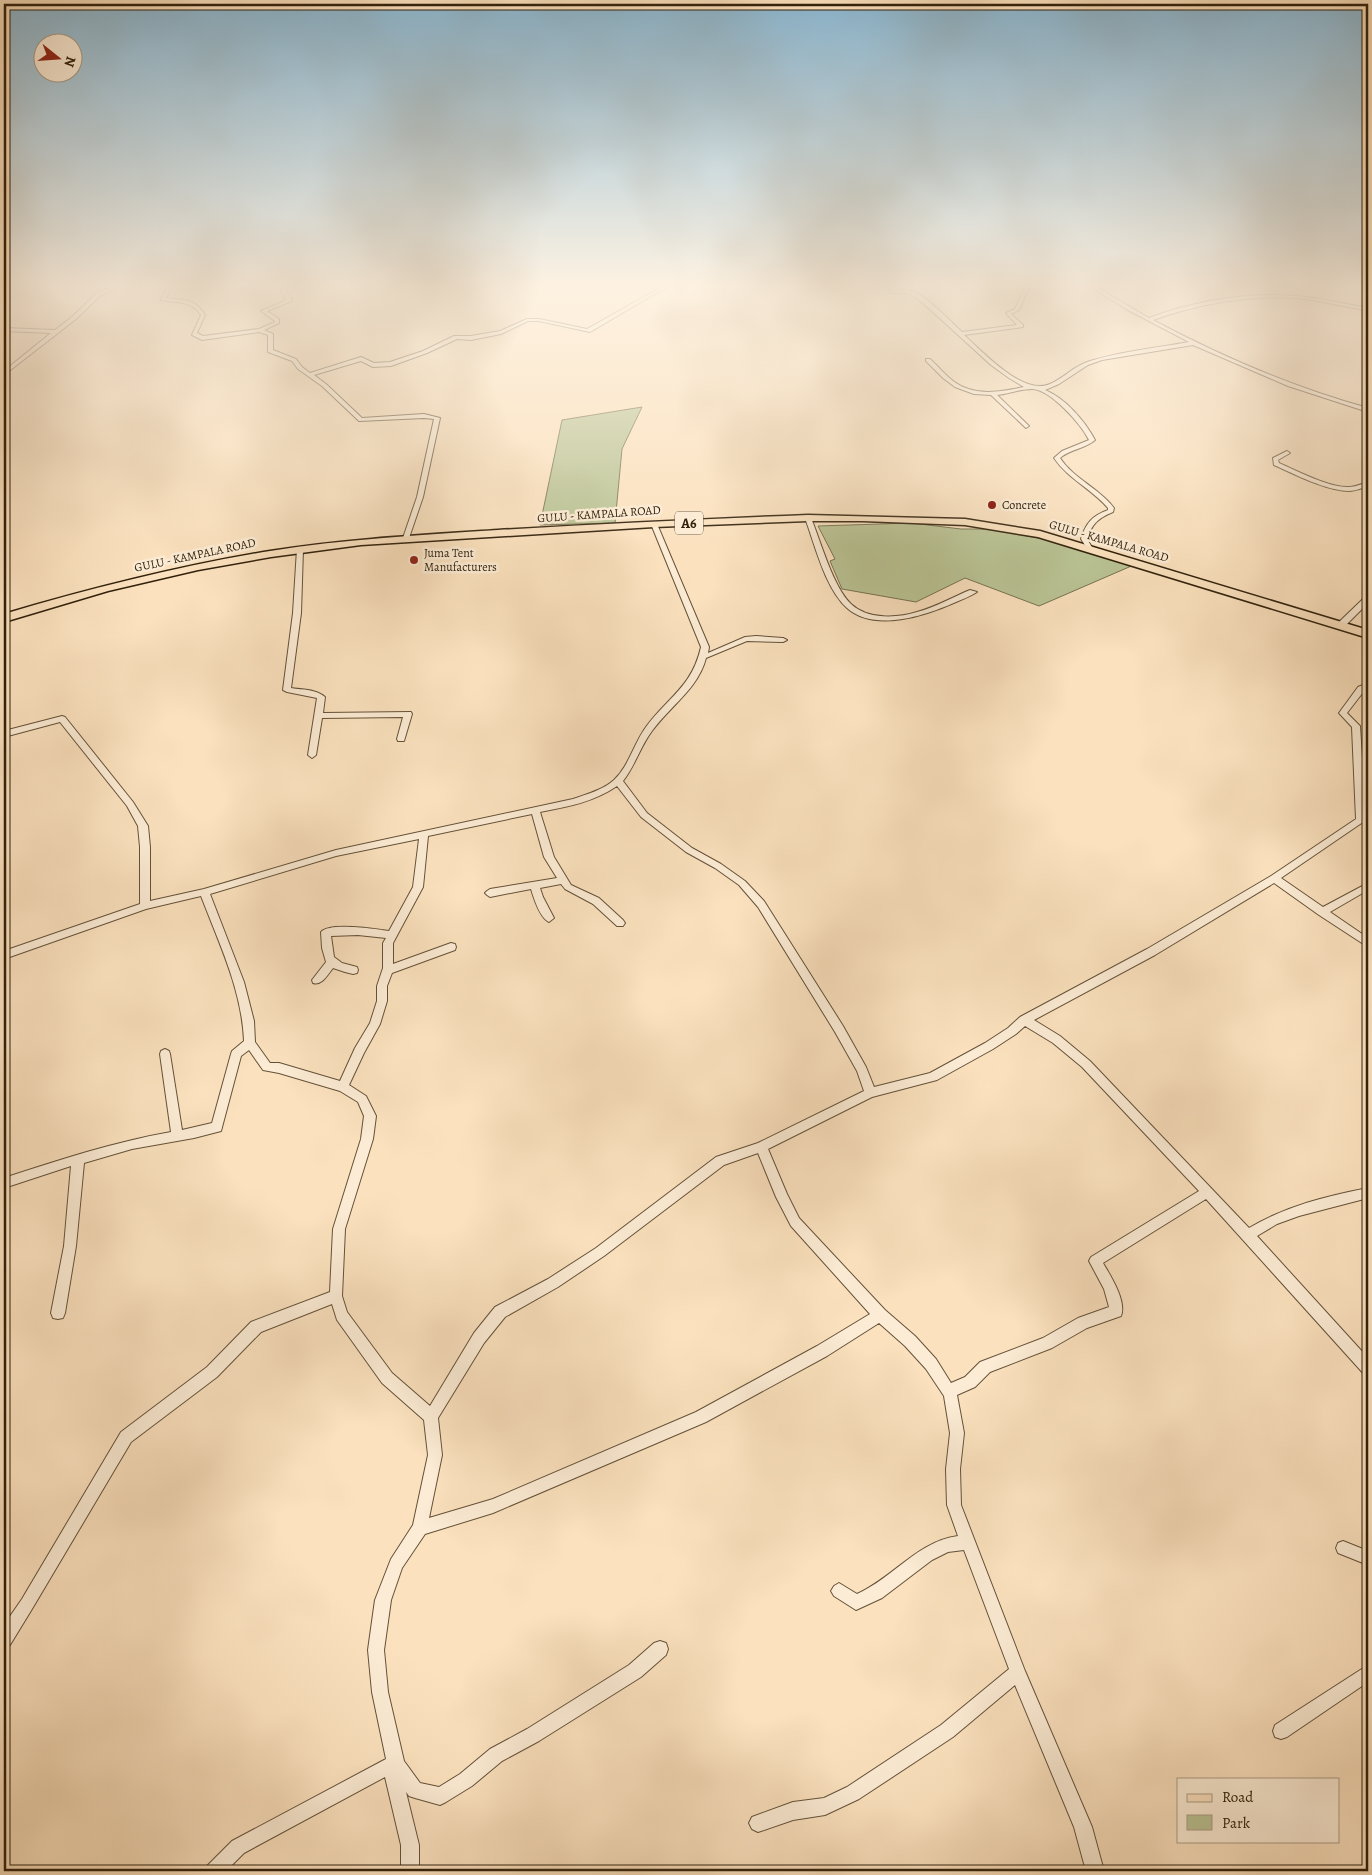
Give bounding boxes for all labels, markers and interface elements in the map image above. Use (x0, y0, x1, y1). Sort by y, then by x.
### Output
north arrow (32, 32, 82, 82)
text: N (59, 54, 81, 69)
place label: Concrete (1002, 497, 1046, 513)
marker: Concrete (986, 499, 998, 511)
street label: GULU - KAMPALA ROAD (537, 502, 661, 526)
road number: A6 (675, 512, 703, 534)
street label: GULU - KAMPALA ROAD (1047, 516, 1171, 566)
street label: GULU - KAMPALA ROAD (133, 534, 257, 576)
place label: Juma Tent Manufacturers (424, 545, 497, 575)
marker: Juma Tent Manufacturers (408, 554, 420, 566)
legend (1177, 1778, 1340, 1842)
text: Road (1222, 1787, 1254, 1807)
text: Park (1222, 1813, 1251, 1833)

